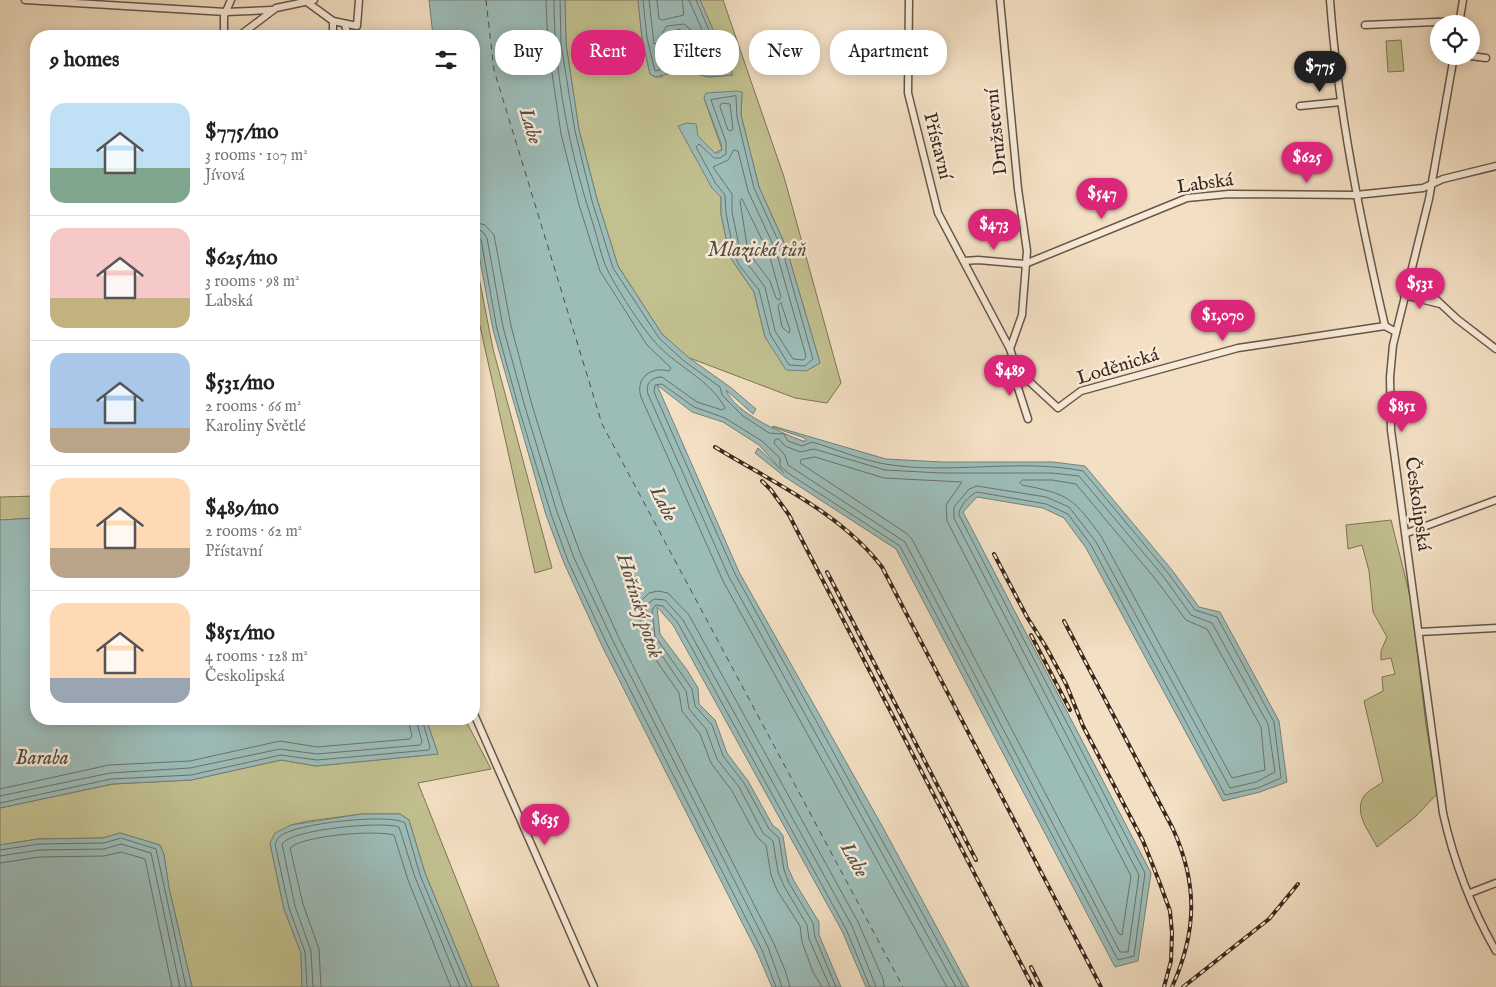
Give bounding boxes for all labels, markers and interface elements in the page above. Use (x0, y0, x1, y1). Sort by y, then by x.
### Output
map controls (1430, 15, 1480, 65)
button: locate (1430, 15, 1480, 65)
chip: Buy (495, 30, 561, 75)
chip: Rent (571, 30, 645, 75)
chip: Filters (655, 30, 739, 75)
chip: New (749, 30, 820, 75)
chip: Apartment (830, 30, 947, 75)
icon: filters (432, 46, 460, 74)
text: 9 homes (50, 47, 119, 74)
pin: $775 (1290, 51, 1350, 93)
text: $775 (1305, 57, 1335, 77)
street label: Družstevní (980, 86, 1013, 176)
water label: Labe (512, 104, 547, 147)
street label: Přístavní (917, 110, 957, 184)
text: $775/mo (205, 119, 279, 146)
icon: home (90, 123, 150, 183)
pin: $625 (1277, 142, 1337, 184)
text: 3 rooms · 107 m² (205, 146, 308, 166)
text: $625 (1293, 148, 1321, 168)
text: Jívová (205, 166, 245, 186)
street label: Labská (1175, 168, 1236, 200)
pin: $547 (1072, 178, 1132, 220)
text: $547 (1087, 184, 1117, 204)
pin: $473 (964, 208, 1024, 251)
text: $473 (979, 215, 1009, 235)
water label: Mlazická tůň (707, 238, 807, 263)
text: $625/mo (205, 245, 278, 272)
icon: home (90, 248, 150, 308)
pin: $531 (1390, 268, 1450, 310)
text: 3 rooms · 98 m² (205, 272, 300, 292)
text: $531 (1407, 274, 1433, 294)
text: Labská (205, 292, 253, 312)
pin: $1,070 (1182, 300, 1264, 342)
text: $1,070 (1202, 306, 1244, 326)
street label: Loděnická (1074, 343, 1163, 391)
pin: $489 (980, 354, 1040, 397)
text: $489 (995, 361, 1025, 381)
text: $531/mo (205, 370, 275, 397)
icon: home (90, 373, 150, 433)
pin: $851 (1372, 390, 1432, 433)
text: 2 rooms · 66 m² (205, 397, 301, 417)
text: $851 (1389, 397, 1415, 417)
text: Karoliny Světlé (205, 417, 306, 437)
street label: Českolipská (1399, 455, 1437, 553)
water label: Labe (643, 481, 682, 526)
text: $489/mo (205, 495, 279, 522)
icon: home (90, 498, 150, 558)
text: 2 rooms · 62 m² (205, 522, 302, 542)
text: Přístavní (205, 542, 262, 562)
water label: Hořínský potok (610, 550, 668, 662)
text: $851/mo (205, 620, 275, 647)
icon: home (90, 623, 150, 683)
text: 4 rooms · 128 m² (205, 647, 308, 667)
text: Českolipská (205, 667, 285, 687)
water label: Baraba (15, 746, 69, 771)
pin: $635 (515, 804, 575, 846)
text: $635 (531, 810, 559, 830)
water label: Labe (834, 837, 874, 882)

